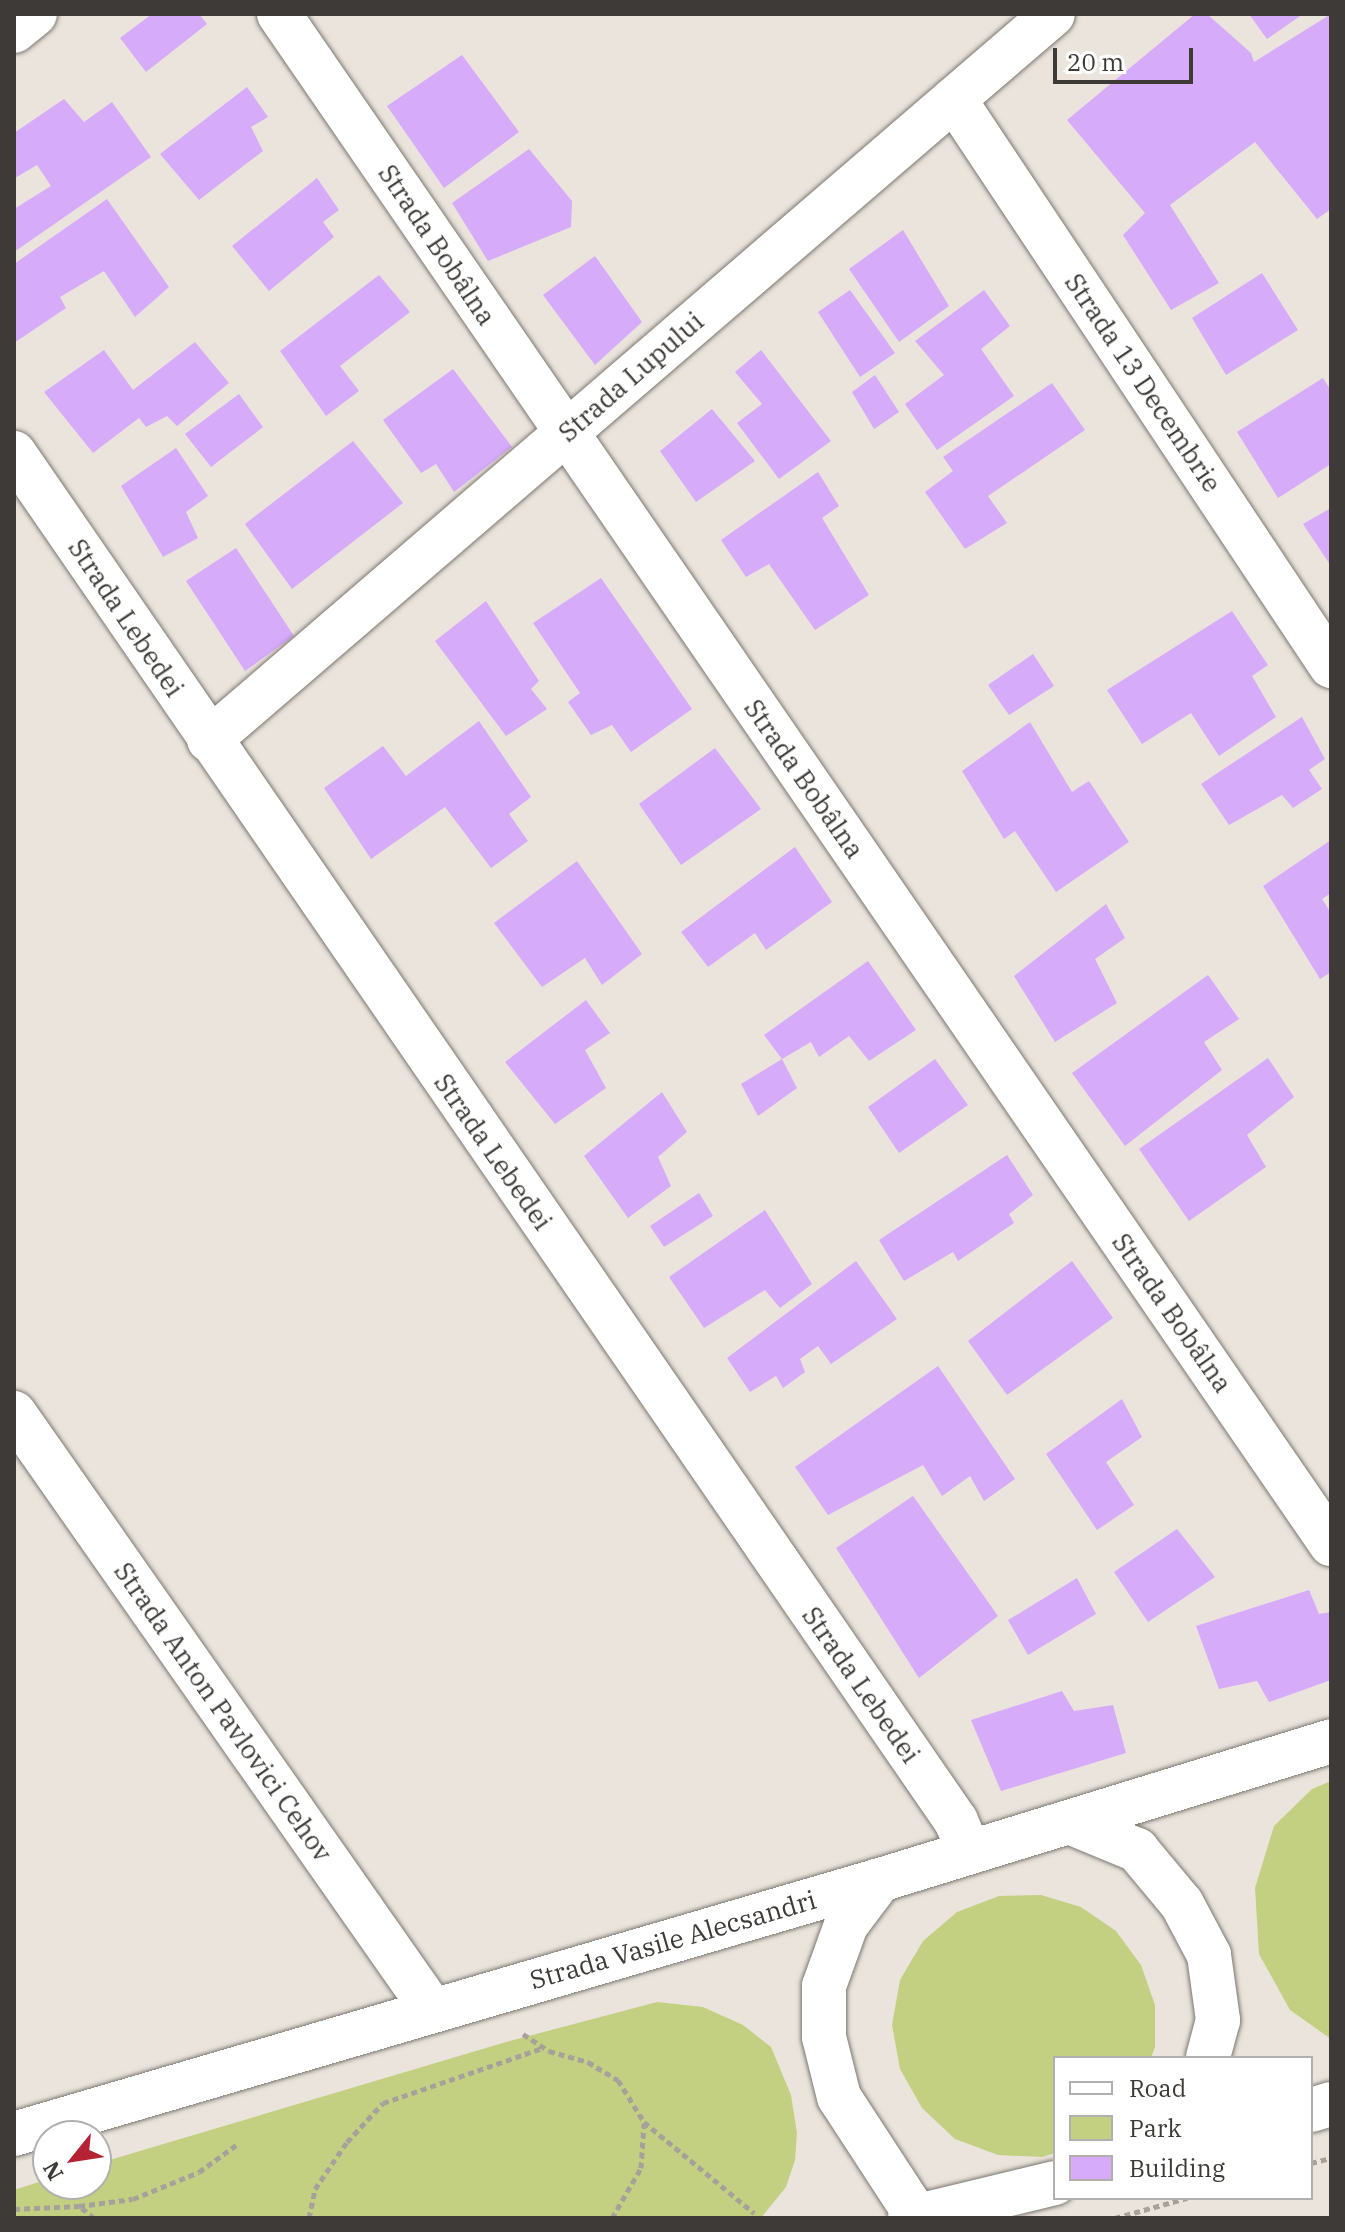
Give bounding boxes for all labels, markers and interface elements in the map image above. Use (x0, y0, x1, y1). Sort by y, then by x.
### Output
scale bar (1057, 32, 1197, 82)
text: 20 m (1067, 46, 1124, 78)
street label: Strada Bobâlna (372, 159, 502, 331)
street label: Strada 13 Decembrie (1058, 268, 1228, 498)
street label: Strada Lupului (552, 306, 710, 448)
street label: Strada Lebedei (62, 533, 190, 703)
street label: Strada Bobâlna (738, 693, 870, 865)
street label: Strada Lebedei (428, 1068, 558, 1236)
street label: Strada Bobâlna (1106, 1227, 1238, 1399)
street label: Strada Anton Pavlovici Cehov (108, 1557, 338, 1867)
street label: Strada Lebedei (796, 1601, 926, 1769)
street label: Strada Vasile Alecsandri (526, 1884, 820, 1996)
legend (1053, 2056, 1313, 2200)
text: Road (1129, 2072, 1186, 2104)
text: Park (1129, 2112, 1181, 2144)
north arrow (32, 2120, 112, 2200)
text: Building (1129, 2152, 1225, 2184)
text: N (36, 2156, 69, 2186)

